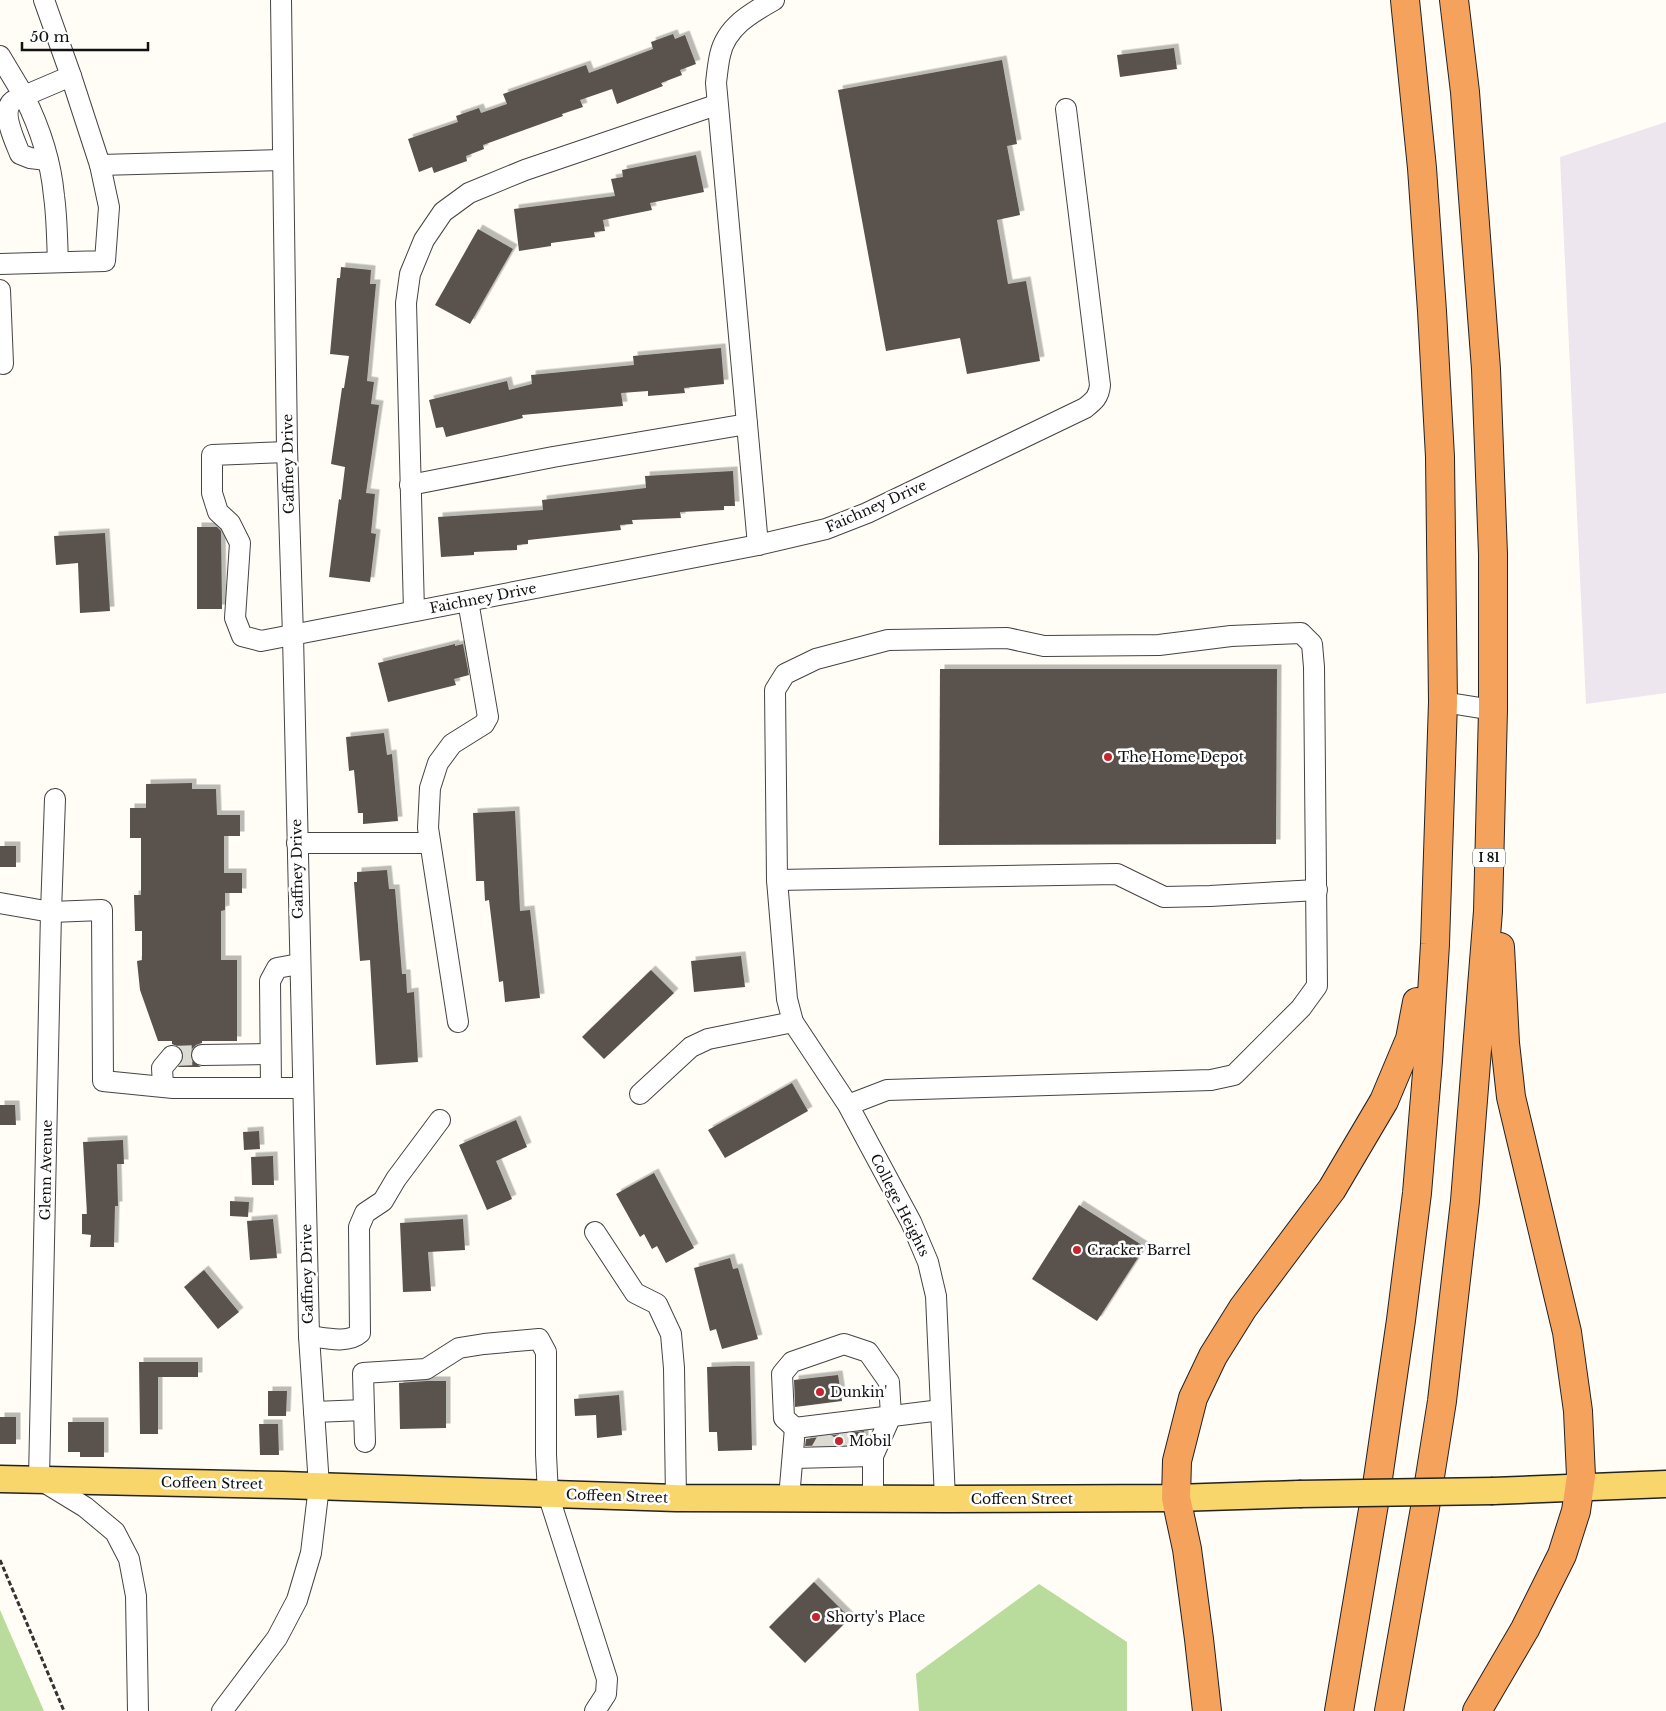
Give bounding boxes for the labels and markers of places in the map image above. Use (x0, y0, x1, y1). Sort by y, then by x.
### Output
place label: The Home Depot (1118, 748, 1245, 766)
marker: The Home Depot (1102, 751, 1114, 763)
place label: Cracker Barrel (1087, 1241, 1191, 1259)
marker: Cracker Barrel (1071, 1244, 1083, 1256)
place label: Dunkin' (830, 1383, 887, 1401)
marker: Dunkin' (814, 1386, 826, 1398)
place label: Mobil (849, 1432, 892, 1450)
marker: Mobil (833, 1435, 845, 1447)
place label: Shorty's Place (826, 1608, 925, 1626)
marker: Shorty's Place (810, 1611, 822, 1623)

